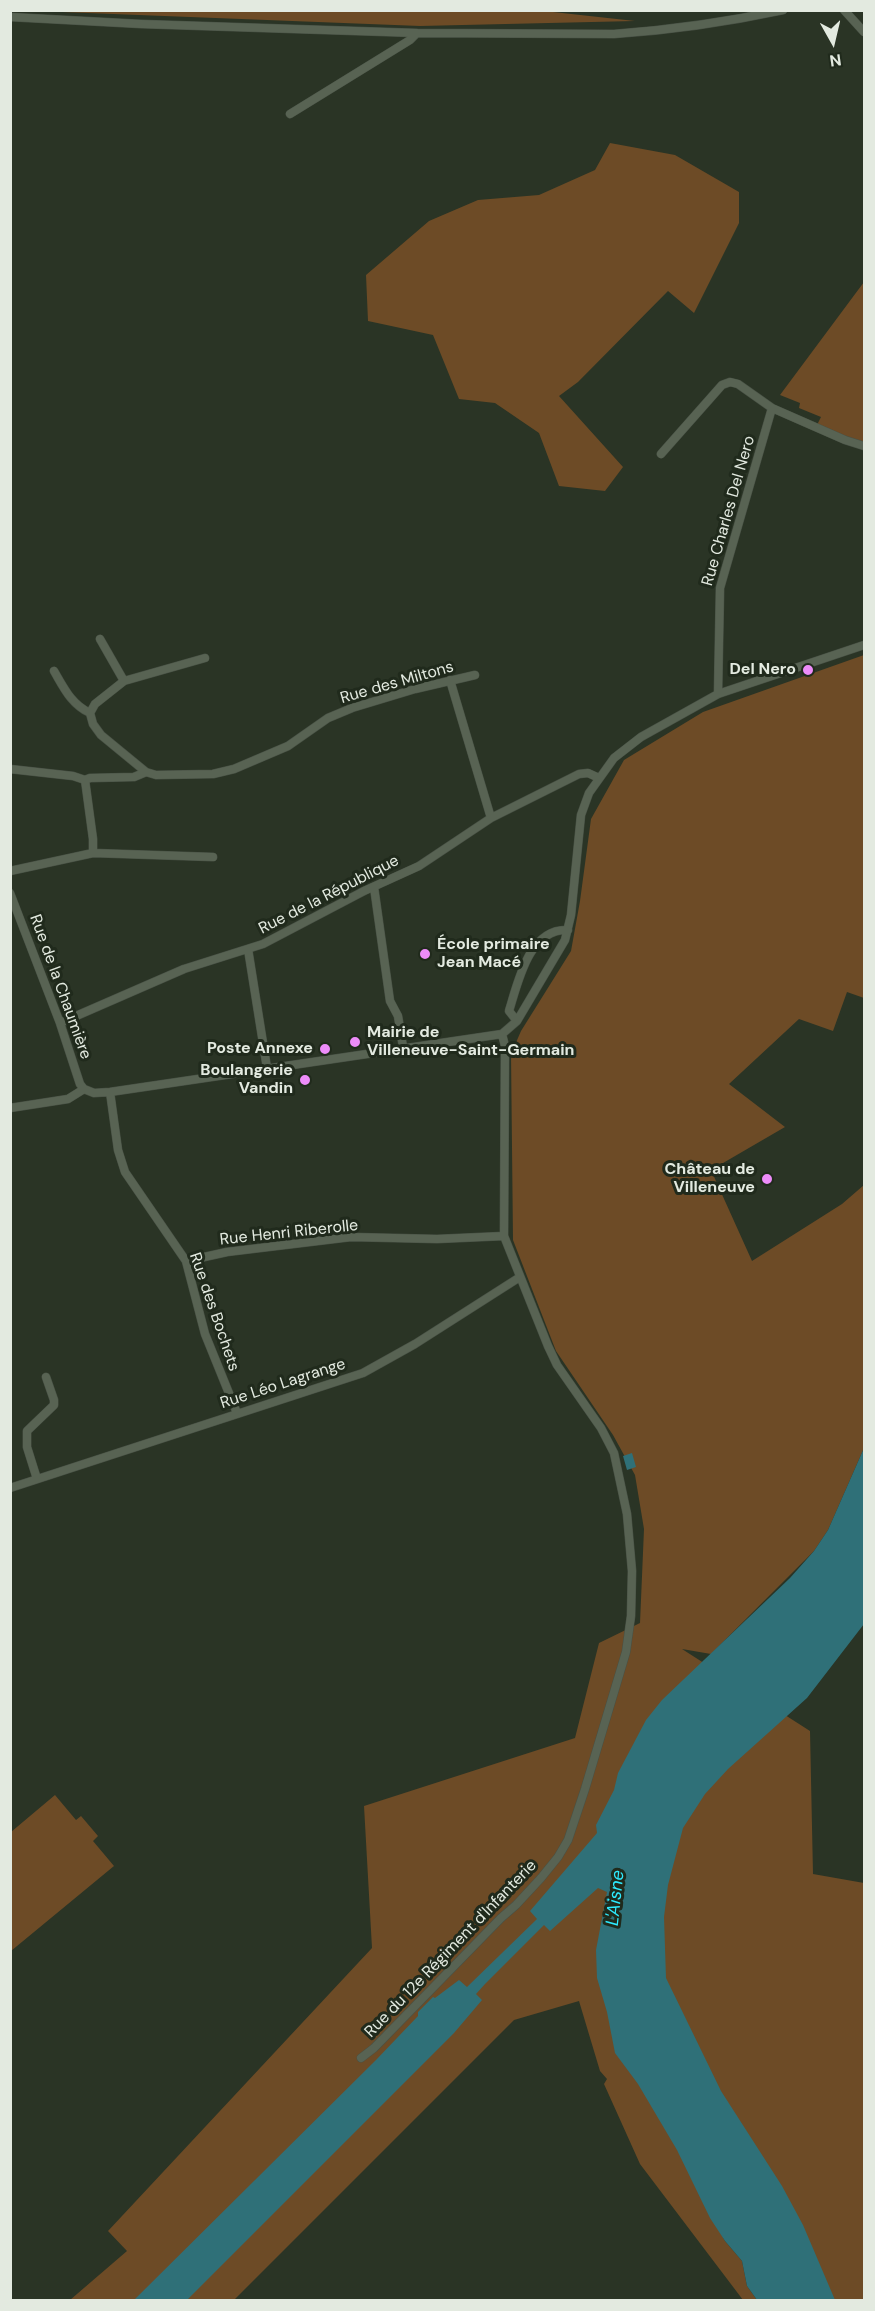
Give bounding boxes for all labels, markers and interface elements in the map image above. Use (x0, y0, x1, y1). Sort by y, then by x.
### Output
north arrow (803, 12, 863, 72)
text: N (828, 49, 843, 72)
street label: Rue Charles Del Nero (698, 434, 760, 588)
street label: Rue des Miltons (338, 658, 456, 708)
place label: Del Nero (730, 660, 796, 680)
marker: Del Nero (801, 663, 815, 677)
street label: Rue de la République (256, 851, 402, 939)
street label: Rue de la Chaumière (25, 912, 95, 1062)
place label: École primaire Jean Macé (437, 935, 550, 973)
marker: École primaire Jean Macé (418, 947, 432, 961)
place label: Mairie de Villeneuve-Saint-Germain (367, 1023, 574, 1061)
marker: Mairie de Villeneuve-Saint-Germain (348, 1035, 362, 1049)
place label: Poste Annexe (207, 1039, 313, 1059)
marker: Poste Annexe (318, 1042, 332, 1056)
place label: Boulangerie Vandin (200, 1061, 293, 1099)
marker: Boulangerie Vandin (298, 1073, 312, 1087)
place label: Château de Villeneuve (665, 1160, 755, 1198)
marker: Château de Villeneuve (760, 1172, 774, 1186)
street label: Rue Henri Riberolle (219, 1216, 359, 1250)
street label: Rue des Bochets (185, 1250, 243, 1374)
street label: Rue Léo Lagrange (218, 1355, 348, 1413)
street label: Rue du 12e Régiment d'Infanterie (361, 1856, 541, 2042)
water label: L'Aisne (602, 1869, 630, 1927)

